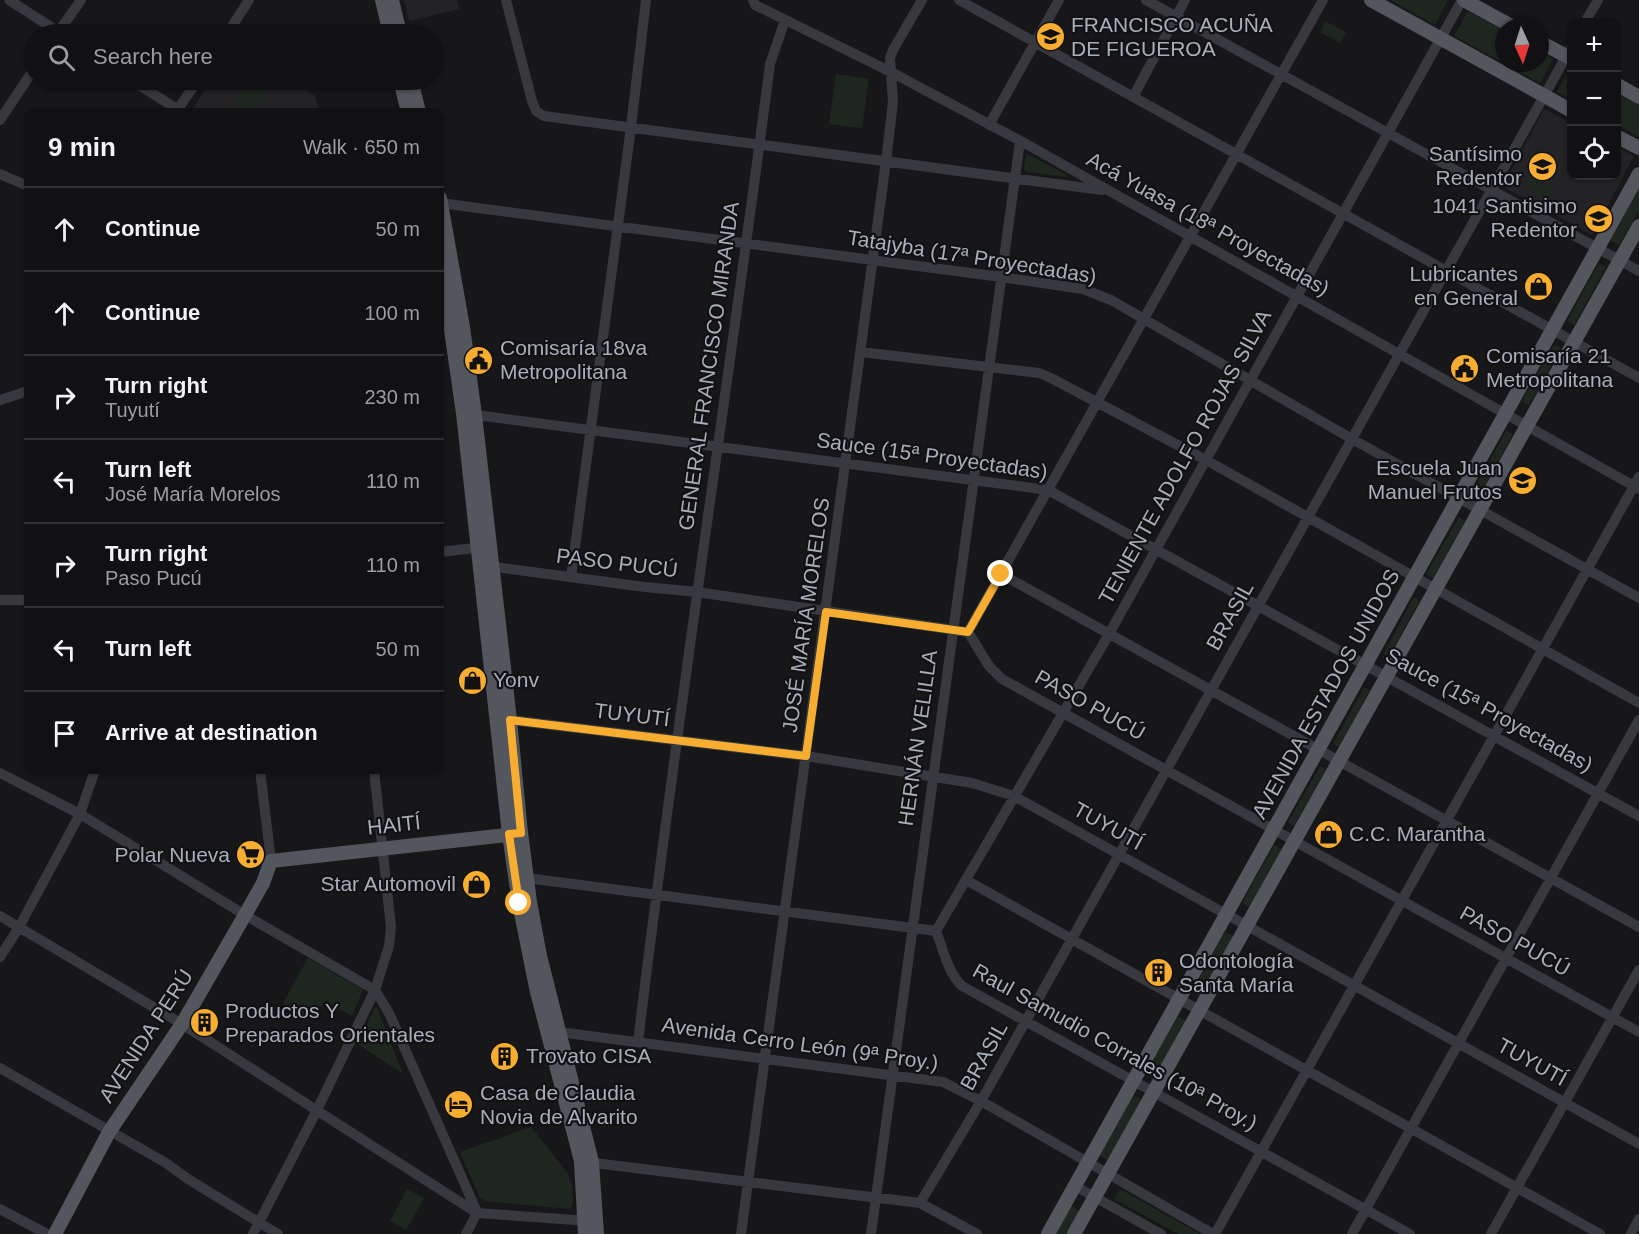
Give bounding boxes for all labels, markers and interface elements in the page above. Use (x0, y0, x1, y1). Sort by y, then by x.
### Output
place label: FRANCISCO ACUÑA DE FIGUEROA (1071, 13, 1273, 60)
north arrow (1495, 18, 1549, 72)
map controls (1567, 18, 1621, 180)
button: + (1567, 18, 1621, 72)
school or university icon: FRANCISCO ACUÑA DE FIGUEROA (1034, 21, 1066, 53)
search box (24, 24, 444, 90)
icon: search (45, 41, 78, 74)
text: Search here (93, 44, 213, 69)
button: − (1567, 72, 1621, 126)
button: locate (1567, 126, 1621, 180)
text: 9 min (48, 132, 116, 162)
text: Walk · 650 m (303, 136, 420, 158)
place label: Santísimo Redentor (1429, 142, 1522, 189)
street label: Acá Yuasa (18ª Proyectadas) (1083, 147, 1333, 300)
school or university icon: Santísimo Redentor (1527, 150, 1559, 182)
place label: 1041 Santisimo Redentor (1432, 194, 1577, 241)
street label: GENERAL FRANCISCO MIRANDA (674, 200, 743, 532)
school or university icon: 1041 Santisimo Redentor (1582, 202, 1614, 234)
icon: ahead (48, 213, 81, 246)
text: Continue (105, 216, 200, 241)
text: 50 m (376, 218, 420, 240)
street label: Tatajyba (17ª Proyectadas) (846, 225, 1098, 288)
place label: Lubricantes en General (1409, 262, 1518, 309)
shop icon: Lubricantes en General (1523, 270, 1555, 302)
icon: ahead (48, 297, 81, 330)
text: Continue (105, 300, 200, 325)
text: 100 m (364, 302, 420, 324)
street label: TENIENTE ADOLFO ROJAS SILVA (1094, 306, 1275, 608)
place label: Comisaría 18va Metropolitana (500, 336, 647, 383)
public building icon: Comisaría 18va Metropolitana (463, 344, 495, 376)
place label: Comisaría 21 Metropolitana (1486, 344, 1614, 391)
public building icon: Comisaría 21 Metropolitana (1449, 352, 1481, 384)
text: Turn right (105, 373, 207, 398)
icon: right (48, 381, 81, 414)
text: 230 m (364, 386, 420, 408)
text: Tuyutí (105, 399, 160, 421)
street label: Sauce (15ª Proyectadas) (815, 428, 1049, 483)
place label: Escuela Juan Manuel Frutos (1368, 456, 1502, 503)
text: Turn left (105, 457, 191, 482)
school or university icon: Escuela Juan Manuel Frutos (1507, 464, 1539, 496)
icon: left (48, 465, 81, 498)
text: 110 m (366, 470, 420, 492)
text: José María Morelos (105, 483, 281, 505)
street label: JOSÉ MARÍA MORELOS (778, 496, 833, 734)
text: Turn right (105, 541, 207, 566)
street label: PASO PUCÚ (555, 544, 679, 581)
icon: right (48, 549, 81, 582)
text: 110 m (366, 554, 420, 576)
route end (987, 560, 1013, 586)
street label: AVENIDA ESTADOS UNIDOS (1247, 565, 1404, 822)
text: Paso Pucú (105, 567, 202, 589)
street label: BRASIL (1201, 578, 1258, 654)
icon: left (48, 633, 81, 666)
text: Turn left (105, 636, 191, 661)
text: 50 m (376, 638, 420, 660)
street label: Sauce (15ª Proyectadas) (1382, 643, 1597, 776)
street label: HERNÁN VELILLA (894, 648, 941, 827)
shop icon: Yonv (456, 664, 488, 696)
street label: PASO PUCÚ (1031, 665, 1149, 744)
place label: Yonv (493, 668, 539, 691)
street label: TUYUTÍ (593, 698, 671, 731)
icon: arrive (48, 717, 81, 750)
text: Arrive at destination (105, 720, 318, 745)
street label: TUYUTÍ (1070, 797, 1147, 854)
street label: HAITÍ (366, 810, 422, 839)
shop icon: C.C. Marantha (1312, 818, 1344, 850)
place label: C.C. Marantha (1349, 822, 1486, 845)
supermarket icon: Polar Nueva (235, 839, 267, 871)
place label: Polar Nueva (114, 843, 230, 866)
shop icon: Star Automovil (461, 868, 493, 900)
place label: Star Automovil (321, 872, 456, 895)
route start (505, 889, 531, 915)
street label: PASO PUCÚ (1456, 901, 1574, 980)
place label: Odontología Santa María (1179, 949, 1294, 996)
building icon: Odontología Santa María (1142, 957, 1174, 989)
street label: Raul Samudio Corrales (10ª Proy.) (969, 959, 1261, 1135)
street label: AVENIDA PERÚ (94, 965, 197, 1106)
place label: Productos Y Preparados Orientales (225, 999, 435, 1046)
building icon: Productos Y Preparados Orientales (188, 1007, 220, 1039)
street label: Avenida Cerro León (9ª Proy.) (660, 1013, 940, 1074)
street label: BRASIL (955, 1018, 1012, 1094)
street label: TUYUTÍ (1494, 1033, 1571, 1090)
building icon: Trovato CISA (489, 1040, 521, 1072)
place label: Trovato CISA (526, 1044, 651, 1067)
place label: Casa de Claudia Novia de Alvarito (480, 1081, 638, 1128)
hotel icon: Casa de Claudia Novia de Alvarito (443, 1089, 475, 1121)

